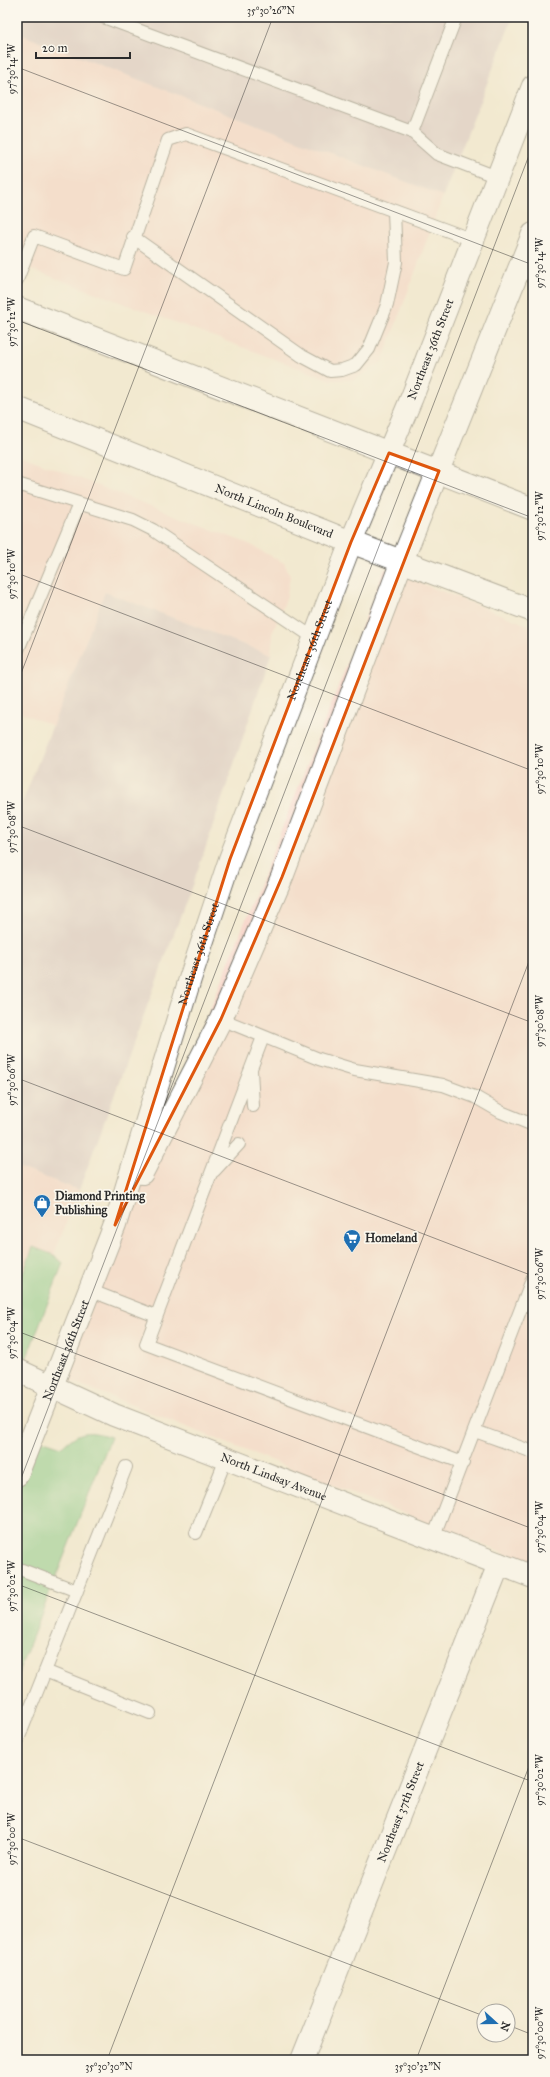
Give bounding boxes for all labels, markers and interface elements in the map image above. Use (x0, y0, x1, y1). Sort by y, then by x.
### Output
text: 35°30'26"N (247, 5, 295, 17)
scale bar (36, 34, 130, 60)
text: 20 m (42, 41, 68, 55)
text: 97°30'14"W (6, 43, 18, 94)
text: 97°30'14"W (534, 237, 546, 288)
street label: Northeast 36th Street (405, 296, 457, 402)
text: 97°30'12"W (6, 297, 18, 347)
street label: North Lincoln Boulevard (213, 481, 335, 541)
text: 97°30'12"W (534, 491, 546, 541)
text: 97°30'10"W (6, 548, 18, 599)
street label: Northeast 36th Street (284, 597, 336, 702)
text: 97°30'10"W (534, 743, 546, 794)
text: 97°30'08"W (6, 801, 18, 853)
street label: Northeast 36th Street (175, 900, 222, 1007)
text: 97°30'08"W (534, 995, 546, 1047)
text: 97°30'06"W (6, 1054, 18, 1106)
place label: Diamond Printing Publishing (55, 1189, 145, 1218)
shop icon: Diamond Printing Publishing (32, 1193, 52, 1218)
supermarket icon: Homeland (342, 1228, 362, 1253)
place label: Homeland (365, 1231, 418, 1245)
text: 97°30'06"W (534, 1248, 546, 1300)
street label: Northeast 36th Street (40, 1297, 92, 1403)
text: 97°30'04"W (6, 1306, 18, 1359)
street label: North Lindsay Avenue (219, 1450, 329, 1503)
text: 97°30'04"W (534, 1500, 546, 1553)
text: 97°30'02"W (6, 1560, 18, 1612)
text: 97°30'02"W (534, 1754, 546, 1806)
street label: Northeast 37th Street (374, 1759, 427, 1864)
text: 97°30'00"W (6, 1812, 18, 1865)
north arrow (476, 2003, 516, 2043)
text: 97°30'00"W (534, 2006, 546, 2059)
text: N (497, 2020, 513, 2034)
text: 35°30'30"N (85, 2061, 133, 2073)
text: 35°30'32"N (395, 2061, 442, 2073)

